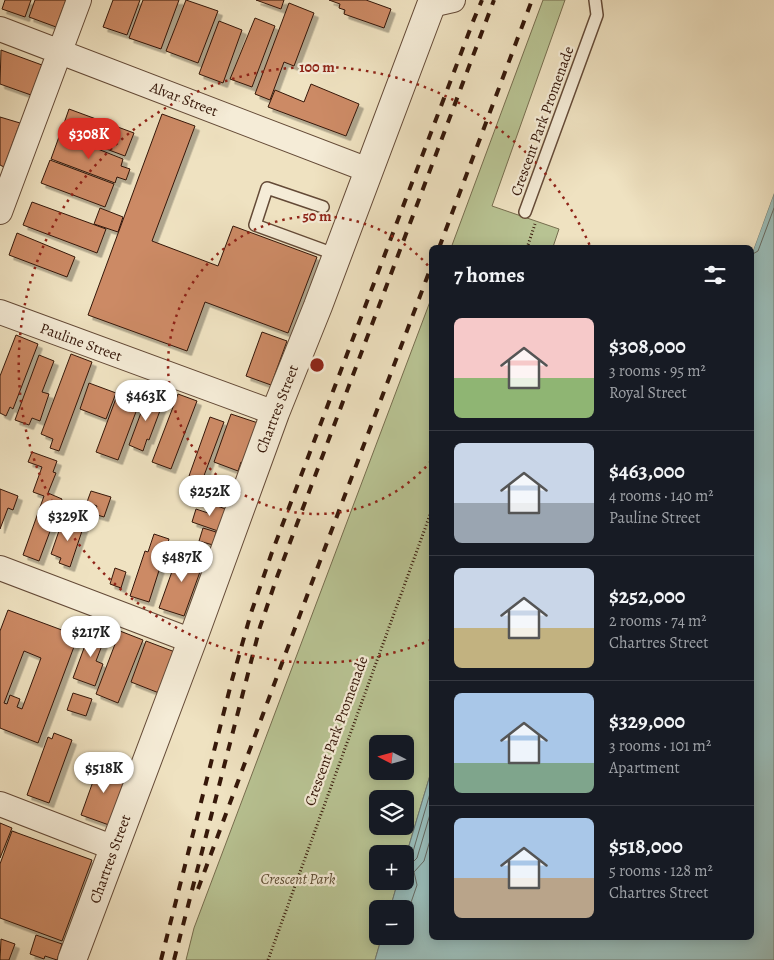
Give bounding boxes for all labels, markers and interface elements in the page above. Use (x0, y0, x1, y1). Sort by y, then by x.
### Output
street label: Crescent Park Promenade (506, 43, 578, 199)
text: 100 m (299, 57, 335, 77)
street label: Alvar Street (146, 77, 221, 121)
pin: $308K (54, 118, 124, 160)
text: $308K (69, 123, 109, 145)
text: 50 m (302, 206, 332, 226)
text: 7 homes (454, 261, 525, 289)
icon: filters (701, 261, 729, 289)
street label: Pauline Street (37, 318, 125, 366)
text: $308,000 (609, 332, 686, 360)
icon: home (494, 338, 554, 398)
centre of rings (308, 356, 326, 374)
text: 3 rooms · 95 m² (609, 360, 706, 382)
street label: Chartres Street (251, 362, 303, 456)
pin: $463K (111, 380, 181, 422)
text: Royal Street (609, 382, 687, 404)
text: $463K (126, 385, 166, 407)
text: $463,000 (609, 457, 685, 485)
icon: home (494, 463, 554, 523)
pin: $252K (175, 474, 245, 517)
text: $252K (190, 480, 230, 502)
text: 4 rooms · 140 m² (609, 485, 714, 507)
pin: $329K (33, 500, 103, 542)
text: $329K (48, 505, 88, 527)
text: Pauline Street (609, 507, 700, 529)
pin: $487K (147, 540, 217, 583)
text: $487K (162, 546, 202, 568)
text: $252,000 (609, 582, 685, 610)
icon: home (494, 588, 554, 648)
text: 2 rooms · 74 m² (609, 610, 707, 632)
pin: $217K (56, 616, 126, 658)
text: $217K (72, 621, 110, 643)
text: Chartres Street (609, 632, 709, 654)
street label: Crescent Park Promenade (300, 653, 372, 809)
text: $329,000 (609, 707, 685, 735)
icon: home (494, 713, 554, 773)
north arrow (369, 735, 414, 780)
map controls (369, 735, 414, 945)
text: 3 rooms · 101 m² (609, 735, 711, 757)
pin: $518K (69, 752, 139, 794)
text: $518K (85, 757, 123, 779)
text: Apartment (609, 757, 680, 779)
button: layers (369, 790, 414, 835)
street label: Chartres Street (85, 812, 135, 906)
text: $518,000 (609, 832, 683, 860)
icon: home (494, 838, 554, 898)
button: + (369, 845, 414, 890)
text: 5 rooms · 128 m² (609, 860, 713, 882)
park label: Crescent Park (261, 869, 336, 889)
text: Chartres Street (609, 882, 709, 904)
button: − (369, 900, 414, 945)

